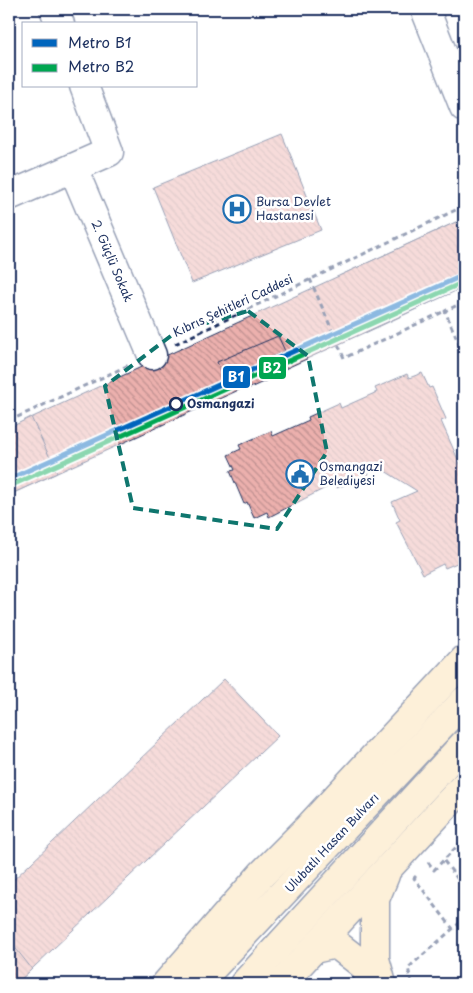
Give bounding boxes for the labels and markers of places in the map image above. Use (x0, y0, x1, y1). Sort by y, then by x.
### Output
place label: Bursa Devlet Hastanesi (256, 192, 331, 224)
hospital icon: Bursa Devlet Hastanesi (222, 194, 252, 224)
place label: Osmangazi (187, 394, 255, 412)
marker: Osmangazi (169, 397, 183, 411)
place label: Osmangazi Belediyesi (319, 457, 383, 489)
public building icon: Osmangazi Belediyesi (285, 459, 315, 489)

